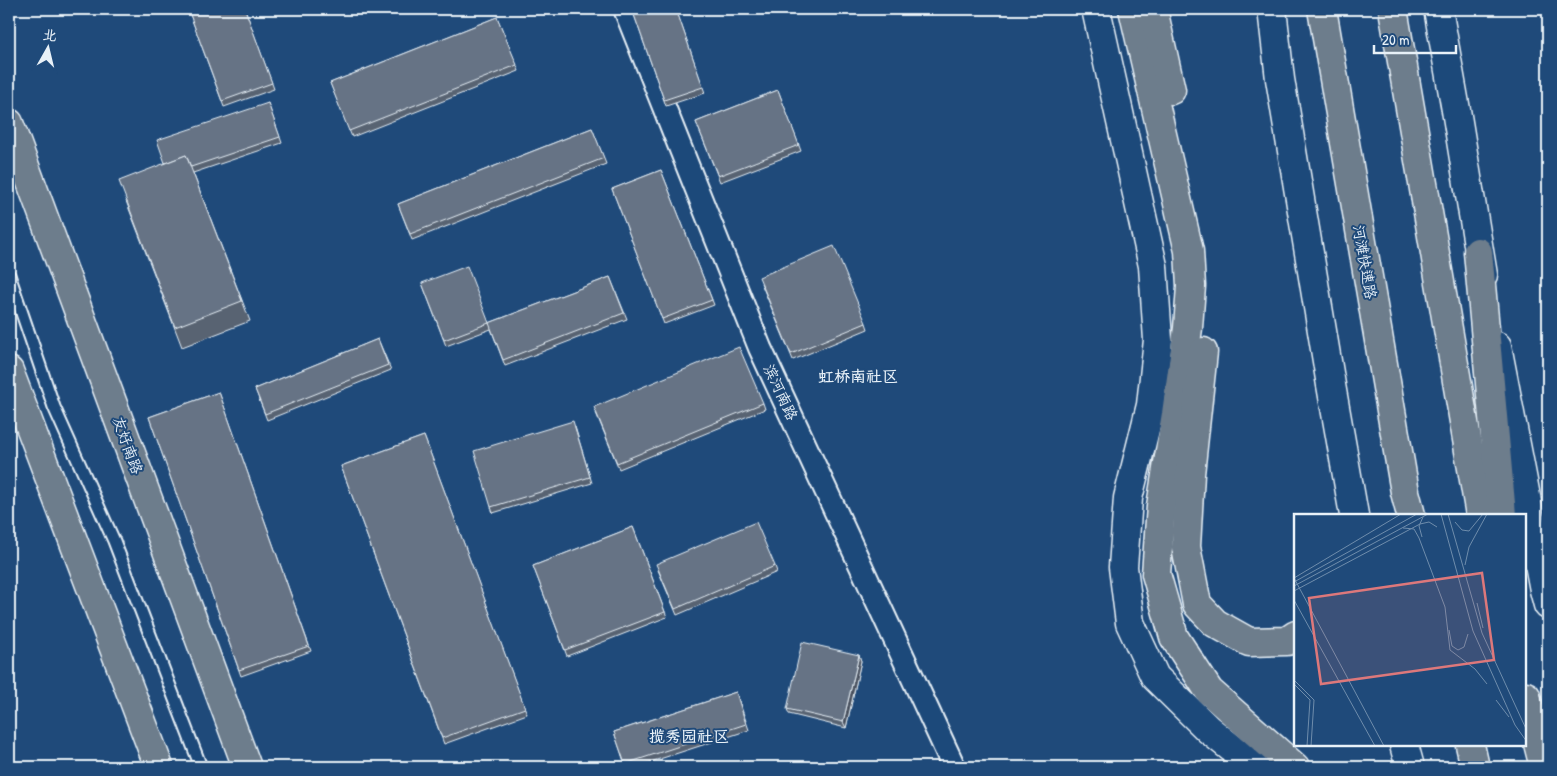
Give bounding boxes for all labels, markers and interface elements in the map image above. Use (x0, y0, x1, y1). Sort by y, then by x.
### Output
north arrow (22, 22, 72, 72)
scale bar (1374, 22, 1457, 54)
text: 北 (42, 24, 58, 45)
text: 20 m (1382, 29, 1409, 50)
street label: 河滩快速路 (1348, 223, 1382, 301)
street label: 滨河南路 (759, 360, 803, 424)
district label: 虹桥南社区 (818, 365, 898, 387)
street label: 友好南路 (108, 413, 148, 477)
inset map (1294, 514, 1527, 746)
district label: 揽秀园社区 (649, 725, 729, 747)

